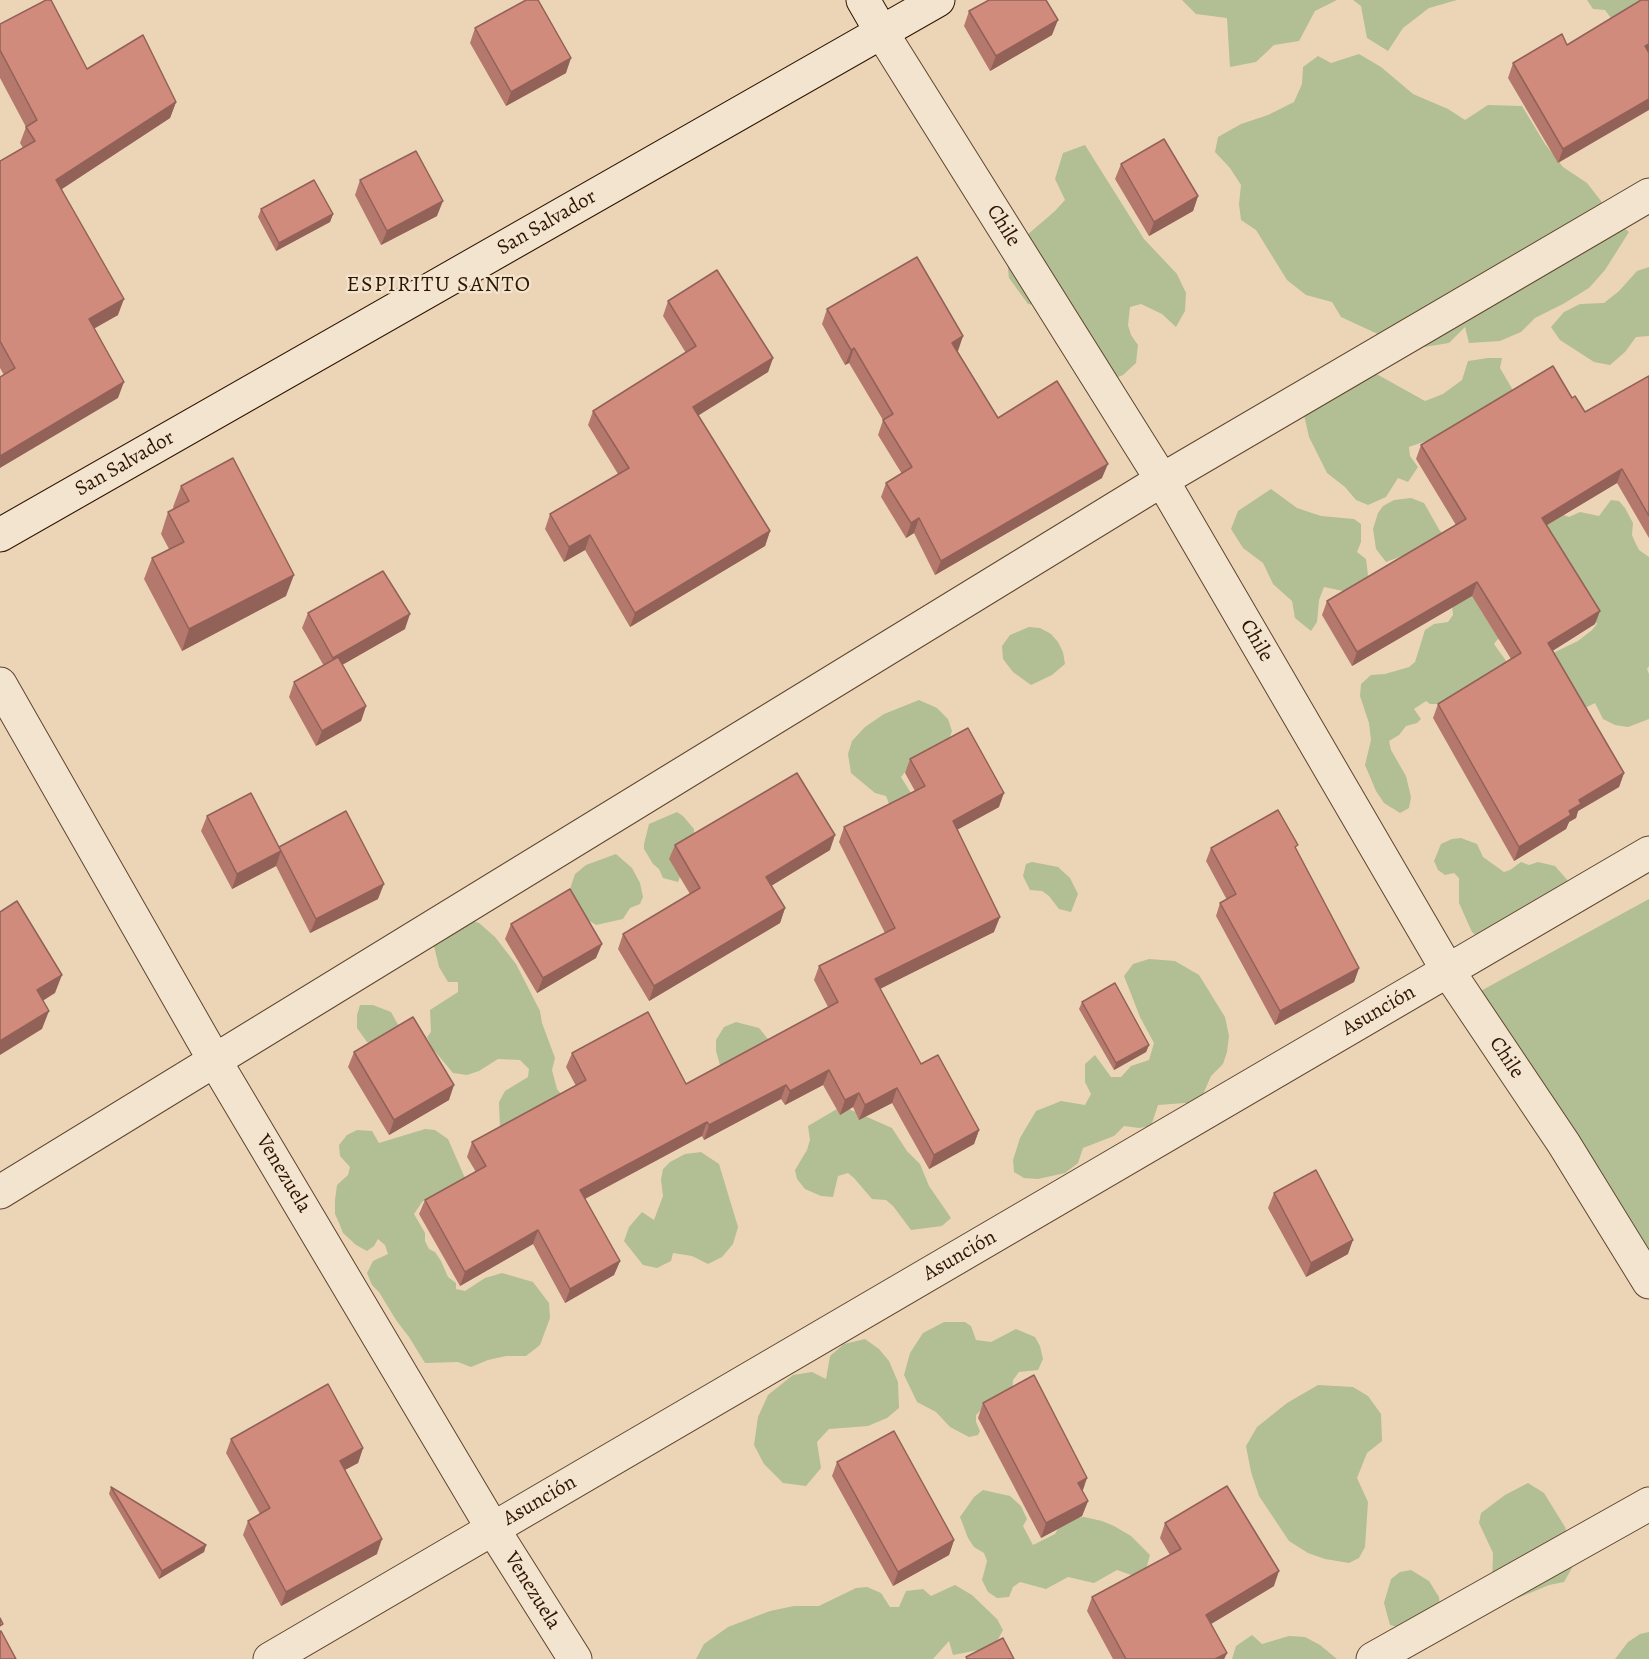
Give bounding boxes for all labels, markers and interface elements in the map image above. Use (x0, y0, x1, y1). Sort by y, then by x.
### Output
street label: San Salvador (493, 184, 601, 262)
street label: Chile (980, 200, 1026, 252)
district label: ESPIRITU SANTO (347, 273, 531, 299)
street label: San Salvador (71, 425, 179, 503)
street label: Chile (1234, 615, 1278, 667)
street label: Asunción (1338, 980, 1420, 1042)
street label: Chile (1483, 1032, 1529, 1084)
street label: Venezuela (250, 1130, 316, 1218)
street label: Asunción (919, 1225, 1001, 1287)
street label: Asunción (499, 1470, 581, 1532)
street label: Venezuela (498, 1547, 566, 1635)

